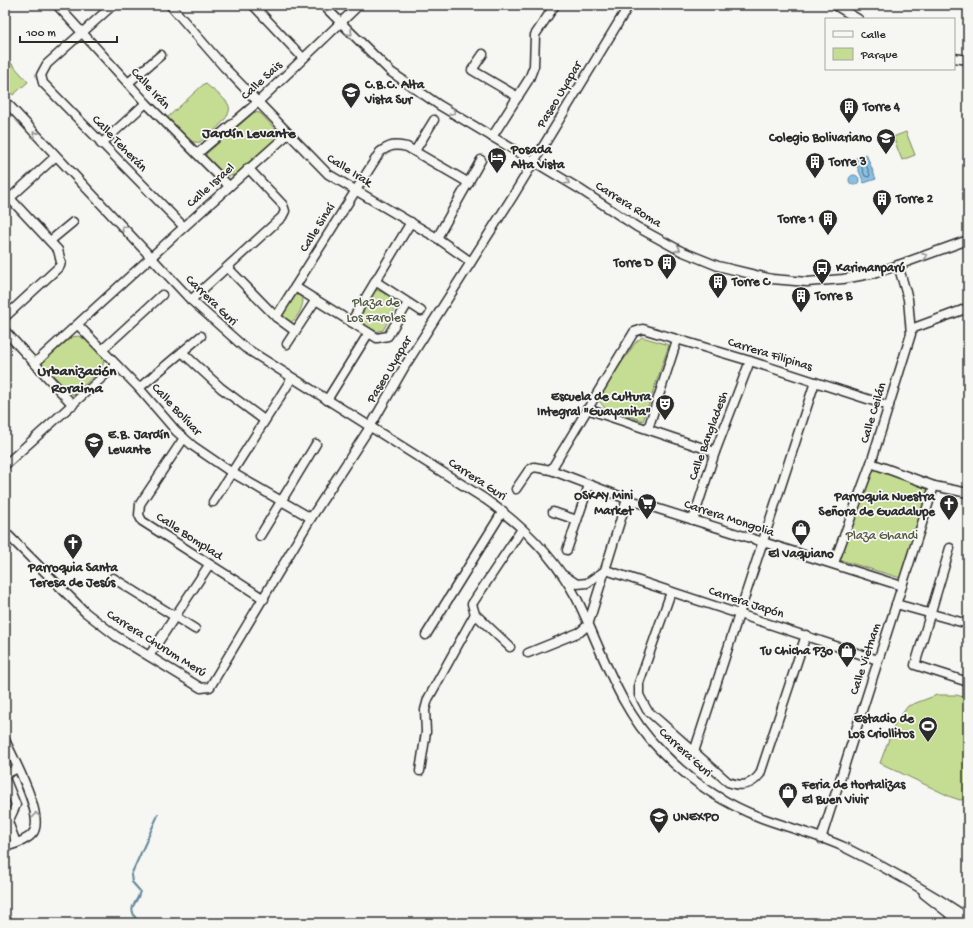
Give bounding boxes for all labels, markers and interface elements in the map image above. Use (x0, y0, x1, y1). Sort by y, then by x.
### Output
scale bar (20, 18, 117, 44)
legend (825, 18, 955, 70)
text: 100 m (25, 27, 56, 41)
one-way arrow (345, 28, 353, 36)
text: Calle (861, 29, 886, 43)
text: Parque (860, 49, 898, 63)
street label: Calle Sais (238, 57, 287, 104)
street label: Paseo Uyapar (534, 58, 586, 132)
street label: Calle Irán (127, 65, 173, 113)
place label: C.B.C. Alta Vista Sur (364, 78, 425, 108)
school or university icon: C.B.C. Alta Vista Sur (340, 81, 362, 109)
building icon: Torre 4 (838, 96, 860, 124)
place label: Torre 4 (862, 100, 901, 115)
one-way arrow (448, 108, 456, 115)
street label: Calle Teherán (88, 112, 150, 176)
district label: Jardín Levante (201, 125, 297, 143)
school or university icon: Colegio Bolivariano (875, 127, 897, 155)
one-way arrow (32, 131, 39, 139)
place label: Colegio Bolivariano (768, 131, 872, 146)
place label: Posada Alta Vista (510, 143, 565, 173)
hotel icon: Posada Alta Vista (486, 146, 508, 174)
street label: Calle Irak (324, 151, 375, 191)
building icon: Torre 3 (804, 151, 826, 179)
place label: Torre 3 (828, 155, 867, 170)
street label: Calle Israel (184, 161, 238, 211)
one-way arrow (563, 177, 570, 184)
street label: Carrera Roma (592, 179, 664, 232)
building icon: Torre 2 (871, 188, 893, 216)
place label: Torre 2 (895, 192, 934, 207)
street label: Calle Sinaí (297, 200, 340, 255)
building icon: Torre 1 (817, 208, 839, 236)
place label: Torre 1 (777, 212, 814, 227)
one-way arrow (121, 225, 129, 233)
one-way arrow (674, 244, 681, 252)
building icon: Torre D (656, 252, 678, 280)
one-way arrow (922, 252, 929, 260)
place label: Torre D (613, 256, 654, 271)
bus stop icon: Karimanparú (811, 257, 833, 285)
place label: Karimanparú (835, 261, 906, 277)
building icon: Torre C (707, 271, 729, 299)
street label: Carrera Guri (182, 272, 240, 330)
place label: Torre C (731, 275, 772, 290)
building icon: Torre B (790, 285, 812, 313)
place label: Torre B (814, 289, 854, 304)
park label: Plaza de Los Faroles (347, 296, 407, 326)
street label: Paseo Uyapar (364, 333, 416, 407)
street label: Carrera Filipinas (726, 335, 815, 375)
district label: Urbanización Roraima (38, 363, 117, 398)
street label: Calle Ceilán (858, 380, 891, 445)
street label: Calle Bolívar (148, 381, 205, 440)
place label: Escuela de Cultura Integral "Guayanita" (537, 390, 652, 420)
street label: Calle Bangladesh (686, 390, 732, 482)
theatre icon: Escuela de Cultura Integral "Guayanita" (654, 393, 676, 421)
place label: E.B. Jardín Levante (108, 428, 170, 458)
school or university icon: E.B. Jardín Levante (83, 431, 105, 459)
street label: Carrera Guri (445, 456, 509, 505)
place label: OSKAY Mini Market (574, 489, 635, 519)
place label: Parroquia Nuestra Señora de Guadalupe (819, 490, 936, 521)
supermarket icon: OSKAY Mini Market (636, 492, 658, 520)
church icon: Parroquia Nuestra Señora de Guadalupe (938, 493, 960, 521)
street label: Carrera Mongolia (682, 497, 777, 541)
street label: Calle Bomplad (153, 510, 226, 565)
shop icon: El Vaquiano (790, 518, 812, 546)
park label: Plaza Ghandi (845, 529, 918, 544)
church icon: Parroquia Santa Teresa de Jesús (62, 532, 84, 560)
place label: El Vaquiano (768, 547, 834, 562)
place label: Parroquia Santa Teresa de Jesús (27, 561, 118, 591)
street label: Carrera Japón (706, 584, 786, 623)
street label: Carrera Churum Merú (103, 607, 209, 681)
street label: Calle Vietnam (847, 621, 885, 697)
shop icon: Tu Chicha Pzo (836, 640, 858, 668)
place label: Tu Chicha Pzo (760, 644, 833, 659)
place label: Estadio de Los Criollitos (848, 712, 915, 742)
sports icon: Estadio de Los Criollitos (917, 715, 939, 743)
street label: Carrera Guri (655, 725, 715, 781)
place label: Feria de Hortalizas El Buen Vivir (801, 778, 906, 808)
shop icon: Feria de Hortalizas El Buen Vivir (777, 781, 799, 809)
school or university icon: UNEXPO (648, 806, 670, 834)
place label: UNEXPO (673, 810, 719, 825)
one-way arrow (32, 812, 41, 818)

